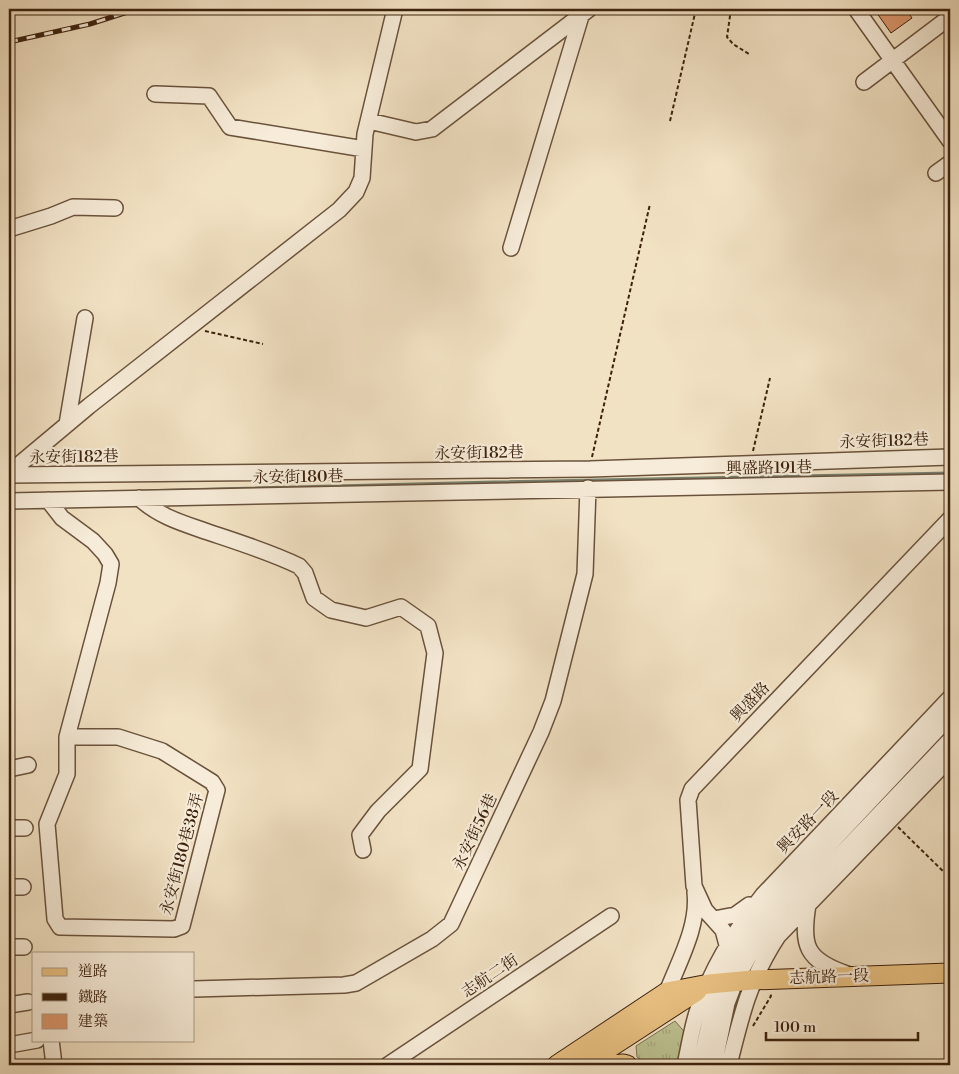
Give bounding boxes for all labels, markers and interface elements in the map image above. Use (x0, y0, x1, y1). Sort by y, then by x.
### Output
street label: 永安街182巷 (839, 429, 929, 453)
street label: 永安街182巷 (434, 442, 524, 464)
street label: 永安街182巷 (29, 446, 119, 468)
street label: 興盛路191巷 (726, 457, 812, 479)
street label: 永安街180巷 (252, 466, 344, 488)
street label: 興盛路 (726, 678, 774, 726)
street label: 興安路一段 (773, 786, 843, 858)
street label: 永安街56巷 (449, 790, 501, 874)
street label: 永安街180巷38弄 (156, 791, 208, 917)
street label: 志航二街 (458, 950, 522, 1002)
legend (32, 952, 195, 1042)
text: 道路 (78, 962, 108, 981)
street label: 志航路一段 (789, 966, 869, 988)
text: 鐵路 (78, 988, 108, 1007)
scale bar (766, 1009, 919, 1041)
text: 建築 (78, 1012, 108, 1031)
text: 100 m (774, 1018, 816, 1037)

